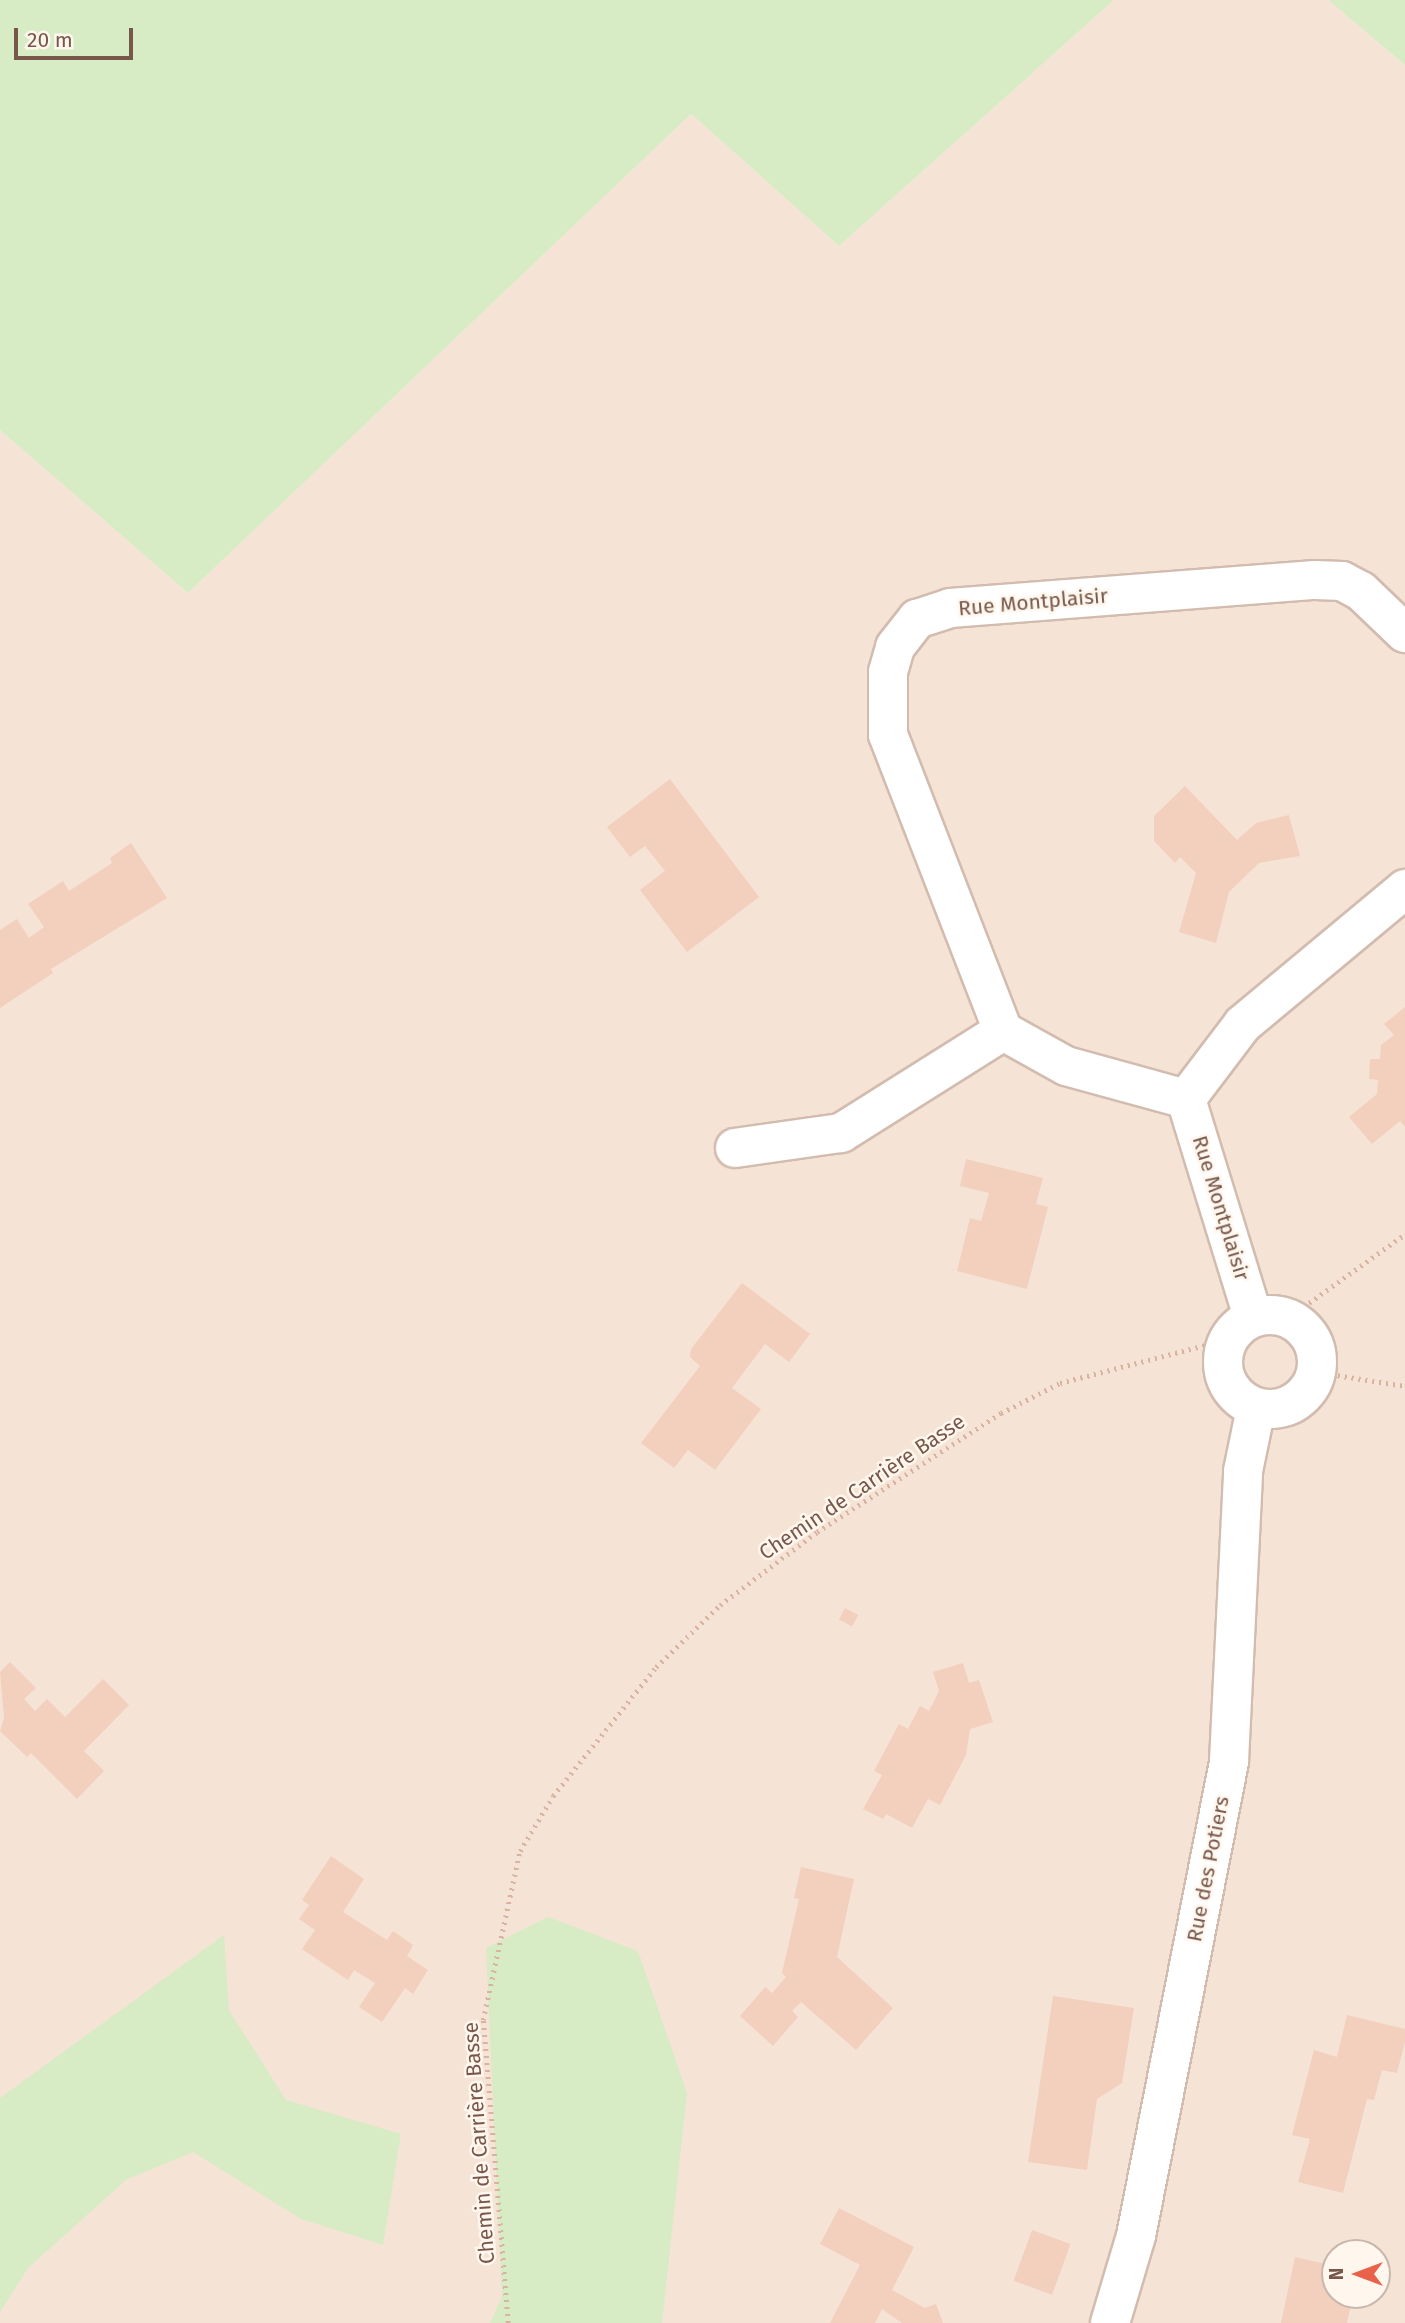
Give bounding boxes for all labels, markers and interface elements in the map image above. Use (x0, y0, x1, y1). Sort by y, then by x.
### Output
scale bar (18, 14, 136, 58)
text: 20 m (27, 27, 73, 53)
street label: Rue Montplaisir (957, 583, 1109, 621)
street label: Rue Montplaisir (1187, 1133, 1255, 1283)
street label: Chemin de Carrière Basse (754, 1409, 970, 1565)
street label: Rue des Potiers (1182, 1794, 1234, 1944)
street label: Chemin de Carrière Basse (458, 2021, 500, 2265)
north arrow (1321, 2239, 1391, 2309)
text: N (1325, 2268, 1348, 2280)

